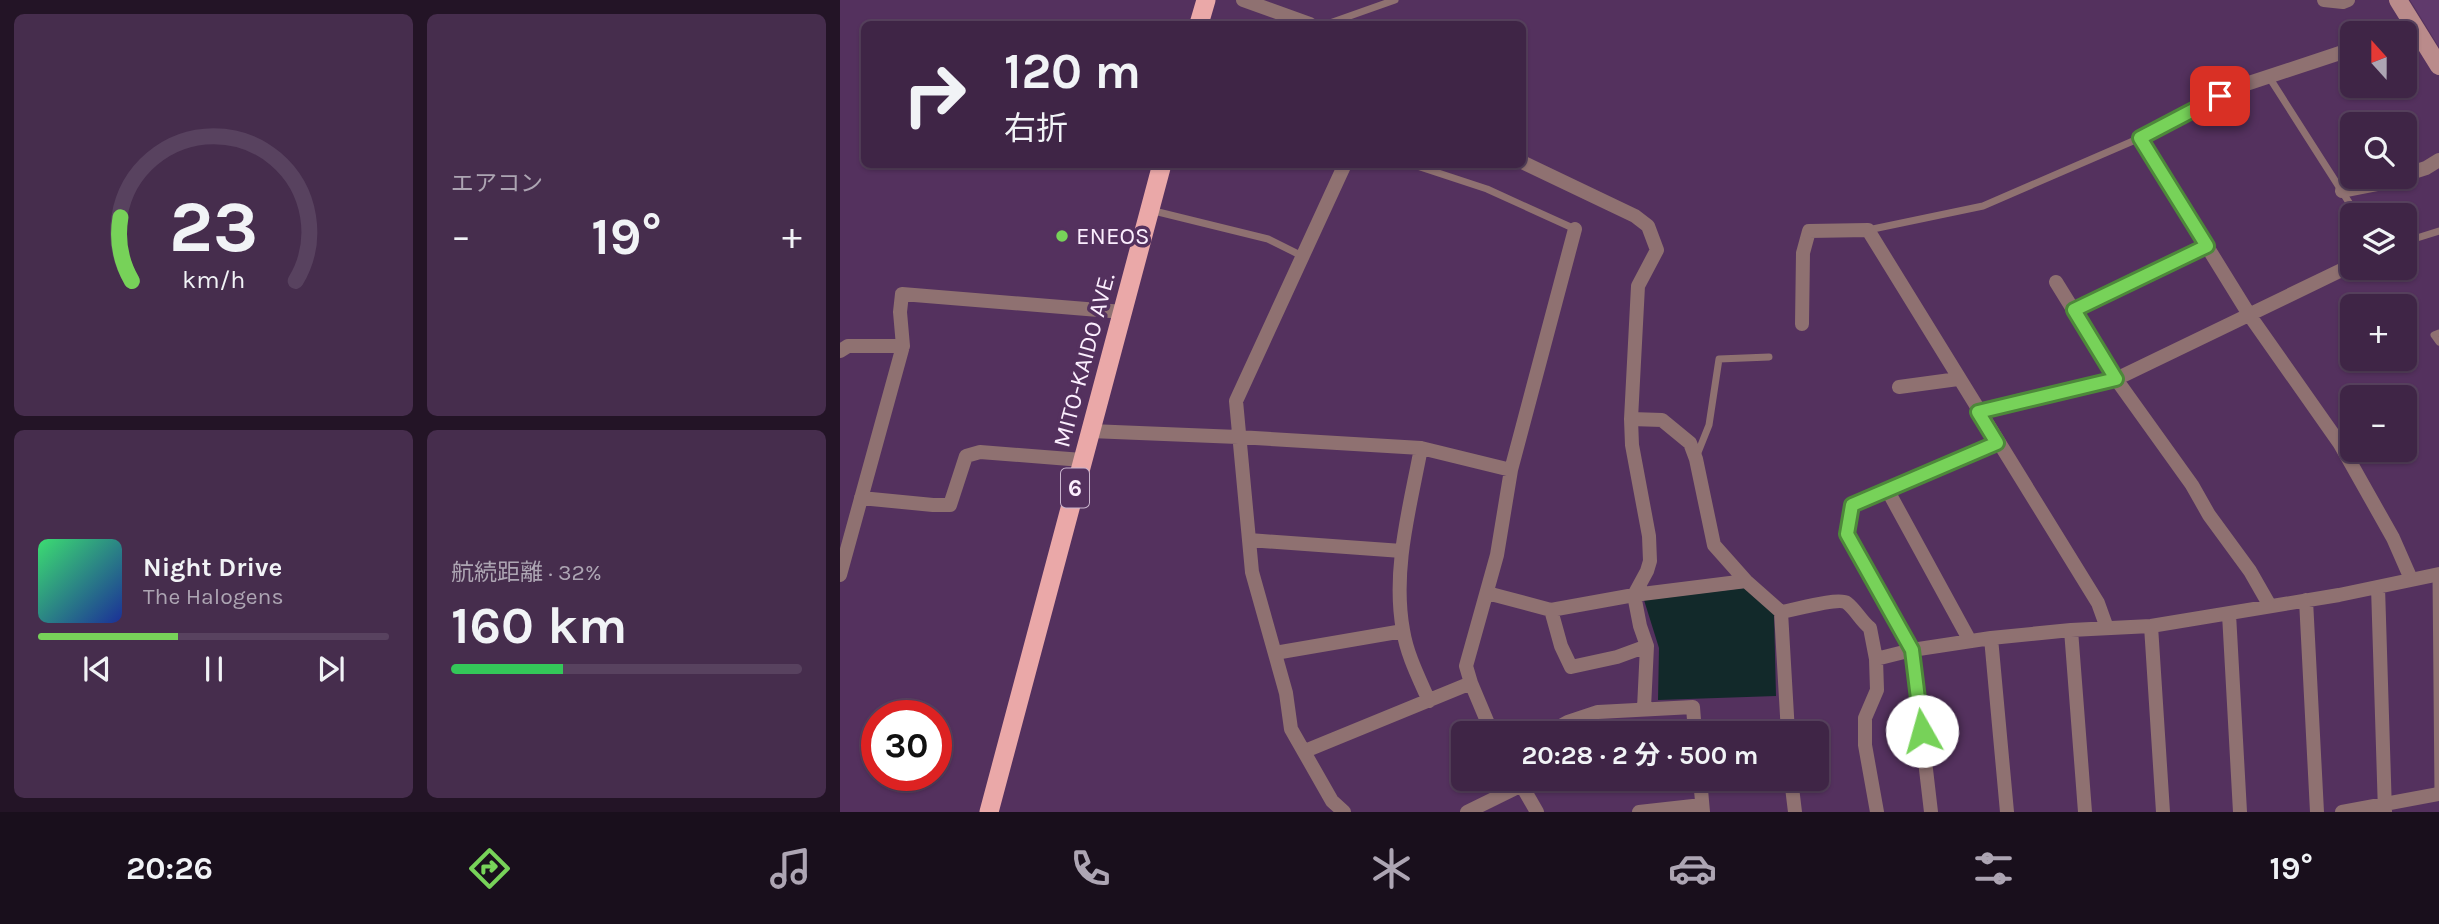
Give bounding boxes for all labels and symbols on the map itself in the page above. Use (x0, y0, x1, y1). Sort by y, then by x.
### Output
north arrow (2340, 21, 2417, 98)
pin (2190, 66, 2250, 126)
place label: ENEOS (1076, 222, 1149, 250)
marker: ENEOS (1054, 228, 1070, 244)
street label: MITO-KAIDO AVE. (1047, 270, 1121, 450)
road number: 6 (1061, 468, 1089, 508)
position arrow (1885, 694, 1959, 768)
speed limit sign: 30 (861, 700, 952, 791)

